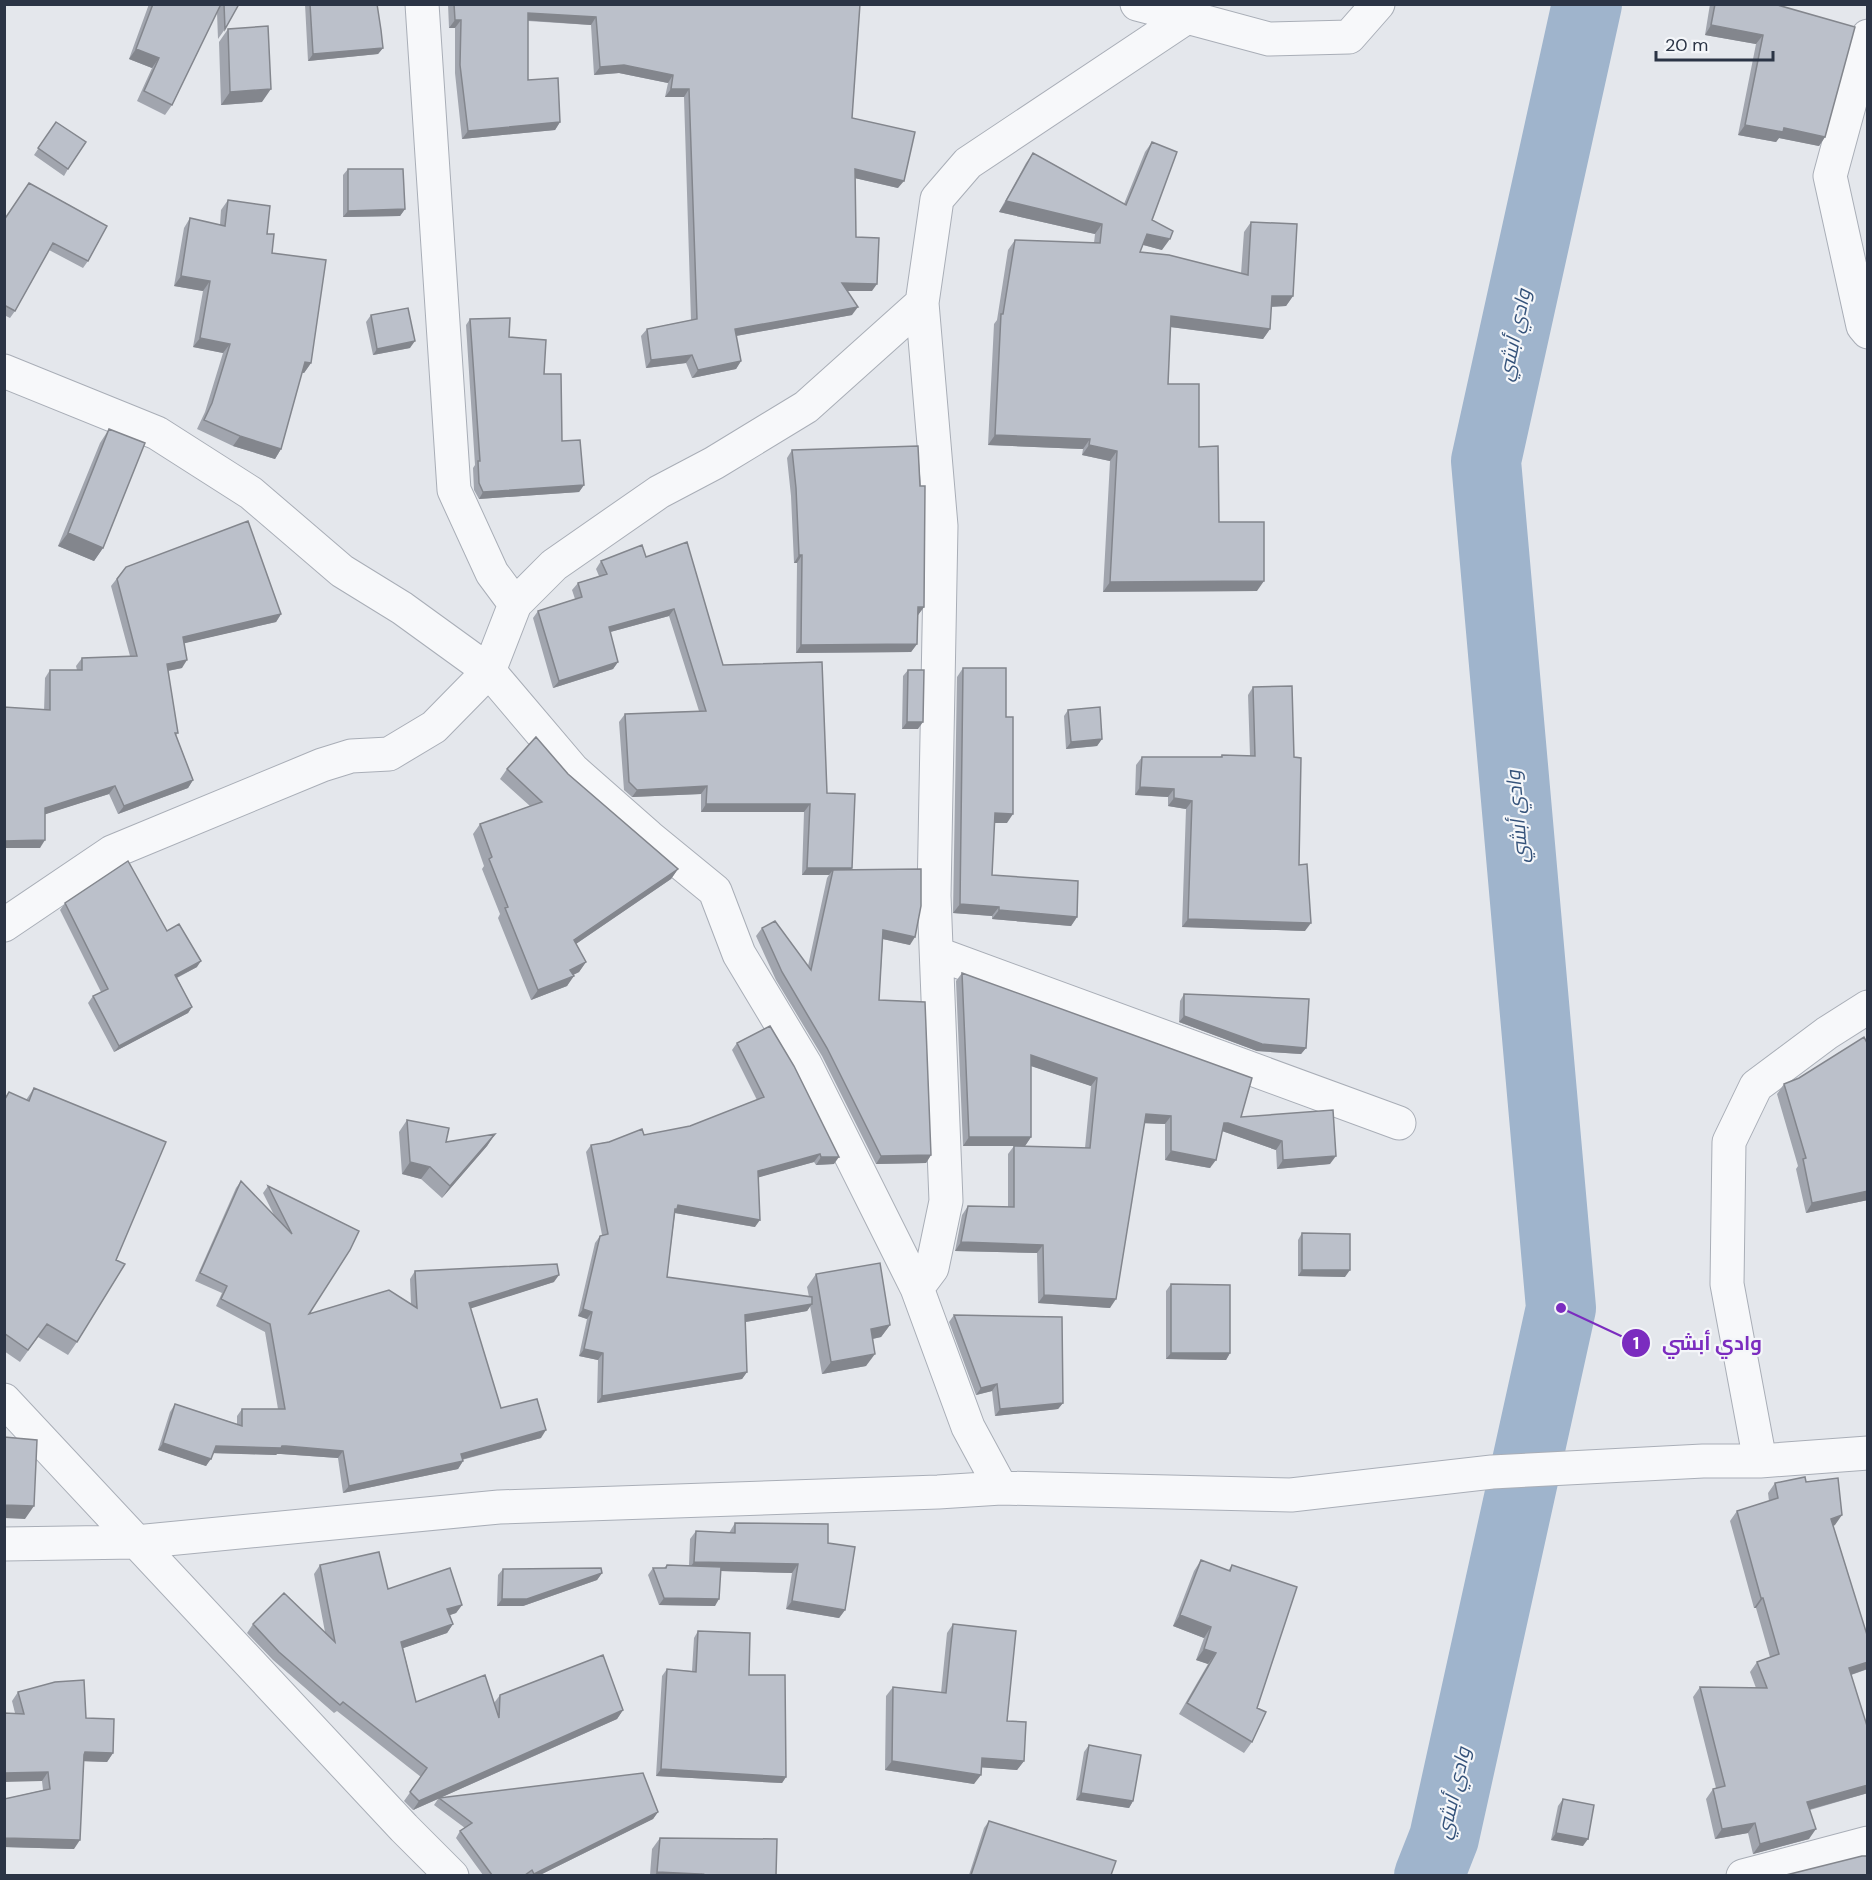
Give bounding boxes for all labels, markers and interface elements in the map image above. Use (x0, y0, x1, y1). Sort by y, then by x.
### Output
scale bar (1656, 24, 1773, 62)
text: 20 m (1665, 33, 1708, 57)
water label: وادي أبشي (1492, 286, 1540, 384)
water label: وادي أبشي (1500, 768, 1537, 865)
callout: وادي أبشي (1621, 1324, 1774, 1362)
text: وادي أبشي (1662, 1329, 1762, 1359)
text: 1 (1633, 1331, 1639, 1355)
water label: وادي أبشي (1430, 1744, 1479, 1842)

